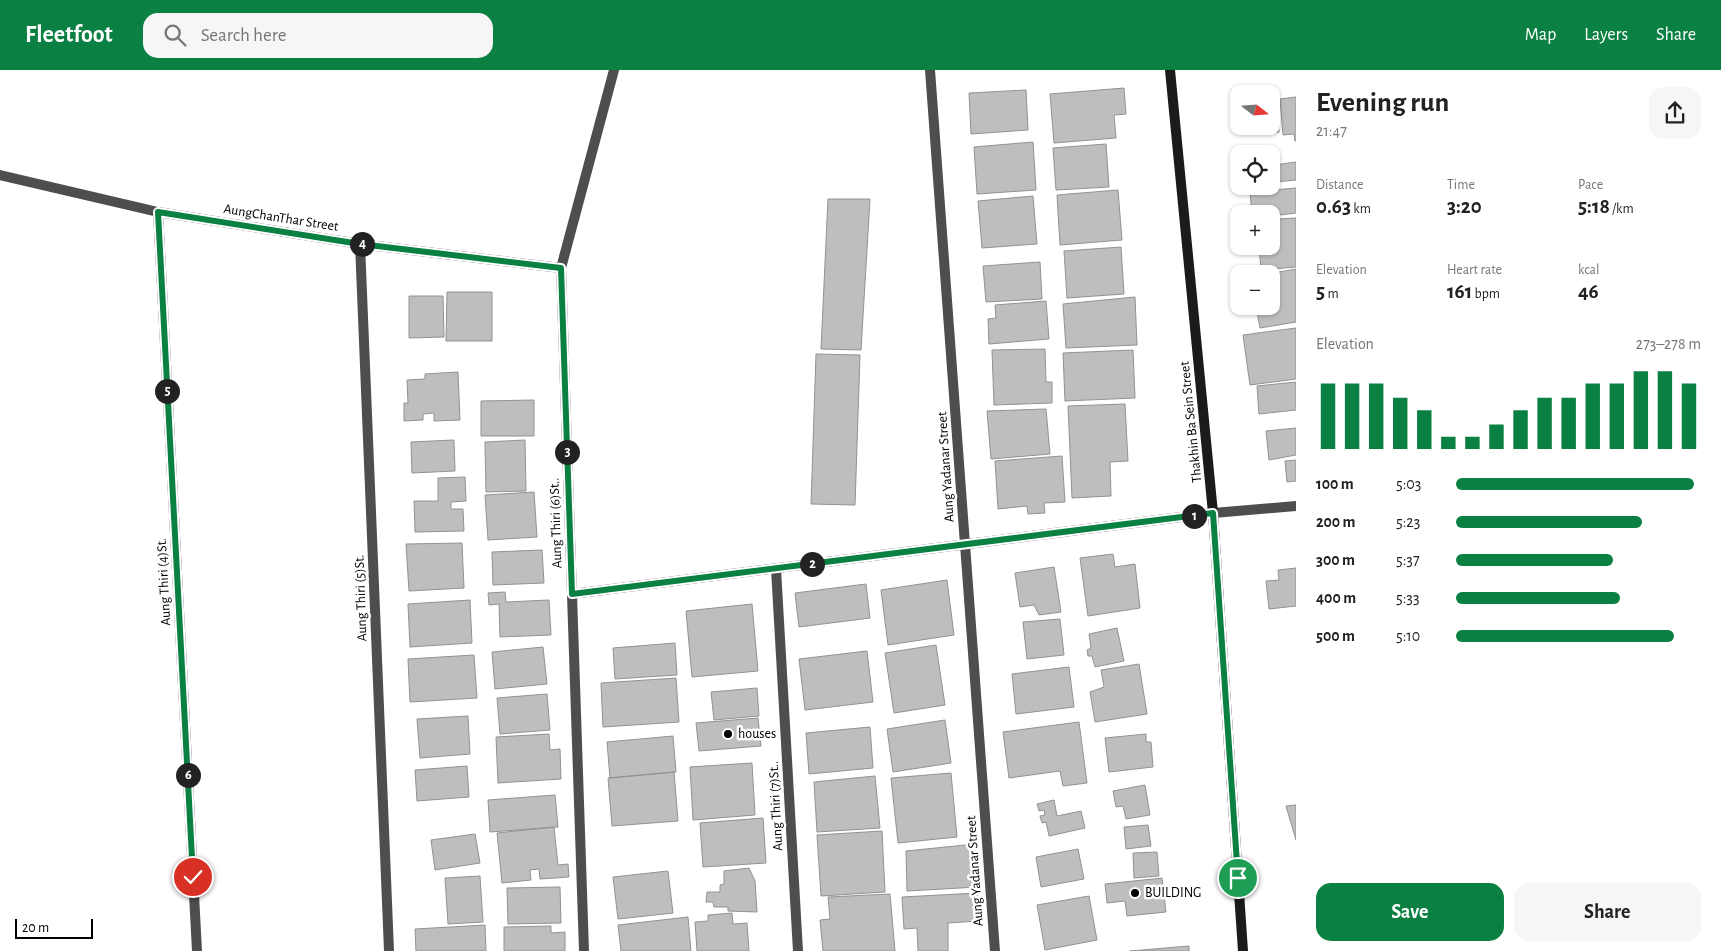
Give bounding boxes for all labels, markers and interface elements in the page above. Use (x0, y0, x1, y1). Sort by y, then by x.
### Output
search box (143, 13, 493, 58)
icon: search (161, 21, 189, 49)
text: Fleetfoot (25, 23, 113, 47)
text: Search here (201, 26, 287, 45)
text: Map (1525, 26, 1556, 44)
text: Layers (1584, 26, 1628, 44)
text: Share (1656, 26, 1696, 44)
north arrow (1230, 85, 1280, 135)
map controls (1230, 85, 1280, 315)
button: share (1649, 87, 1701, 139)
text: Evening run (1316, 89, 1449, 117)
text: 21:47 (1316, 123, 1347, 139)
button: locate (1230, 145, 1280, 195)
text: Distance (1316, 178, 1363, 192)
text: Time (1447, 178, 1475, 192)
text: Pace (1578, 178, 1603, 192)
text: 0.63 (1316, 196, 1351, 217)
text: 3:20 (1447, 196, 1482, 217)
text: 5:18 (1578, 196, 1610, 217)
street label: AungChanThar Street (223, 202, 340, 234)
text: km (1351, 202, 1371, 216)
text: /km (1610, 202, 1634, 216)
button: + (1230, 205, 1280, 255)
pin: 4 (350, 232, 374, 256)
text: 4 (359, 237, 366, 251)
text: Elevation (1316, 263, 1367, 277)
text: Heart rate (1447, 263, 1502, 277)
text: kcal (1578, 263, 1599, 277)
button: − (1230, 265, 1280, 315)
text: 5 (1316, 281, 1325, 302)
text: 161 (1447, 281, 1472, 302)
text: 46 (1578, 281, 1599, 302)
text: m (1325, 287, 1339, 301)
text: bpm (1472, 287, 1500, 301)
text: Elevation (1316, 336, 1374, 352)
text: 273–278 m (1636, 336, 1701, 352)
street label: Thakhin Ba Sein Street (1178, 360, 1204, 483)
pin: 5 (154, 378, 180, 404)
text: 5 (164, 384, 171, 398)
street label: Aung Yadanar Street (935, 411, 957, 523)
pin: 3 (554, 440, 580, 464)
text: 3 (564, 445, 571, 459)
text: 100 m (1316, 476, 1354, 492)
text: 5:03 (1396, 476, 1421, 492)
street label: Aung Thiri (6)St.. (547, 477, 565, 569)
pin: 1 (1182, 504, 1206, 528)
text: 1 (1192, 509, 1197, 523)
text: 200 m (1316, 514, 1356, 530)
text: 5:23 (1396, 514, 1420, 530)
street label: Aung Thiri (4)St. (155, 538, 173, 626)
pin: 2 (800, 552, 824, 576)
text: 300 m (1316, 552, 1355, 568)
text: 5:37 (1396, 552, 1420, 568)
street label: Aung Thiri (5)St. (352, 554, 370, 642)
text: 2 (809, 557, 816, 571)
text: 400 m (1316, 590, 1356, 606)
text: 5:33 (1396, 590, 1420, 606)
text: 500 m (1316, 628, 1355, 644)
text: 5:10 (1396, 628, 1420, 644)
place label: houses (738, 727, 776, 741)
marker: houses (722, 728, 734, 740)
street label: Aung Thiri (7)St.. (767, 761, 785, 851)
pin: 6 (176, 762, 200, 788)
text: 6 (185, 768, 192, 782)
street label: Aung Yadanar Street (964, 815, 986, 927)
pin (172, 856, 214, 898)
pin (1217, 857, 1259, 899)
icon: check (179, 863, 207, 891)
icon: arrive (1224, 864, 1252, 892)
button: Save (1316, 883, 1504, 941)
button: Share (1514, 883, 1701, 941)
place label: BUILDING (1145, 886, 1201, 900)
marker: BUILDING (1129, 887, 1141, 899)
scale bar (15, 916, 92, 939)
text: 20 m (22, 921, 49, 935)

